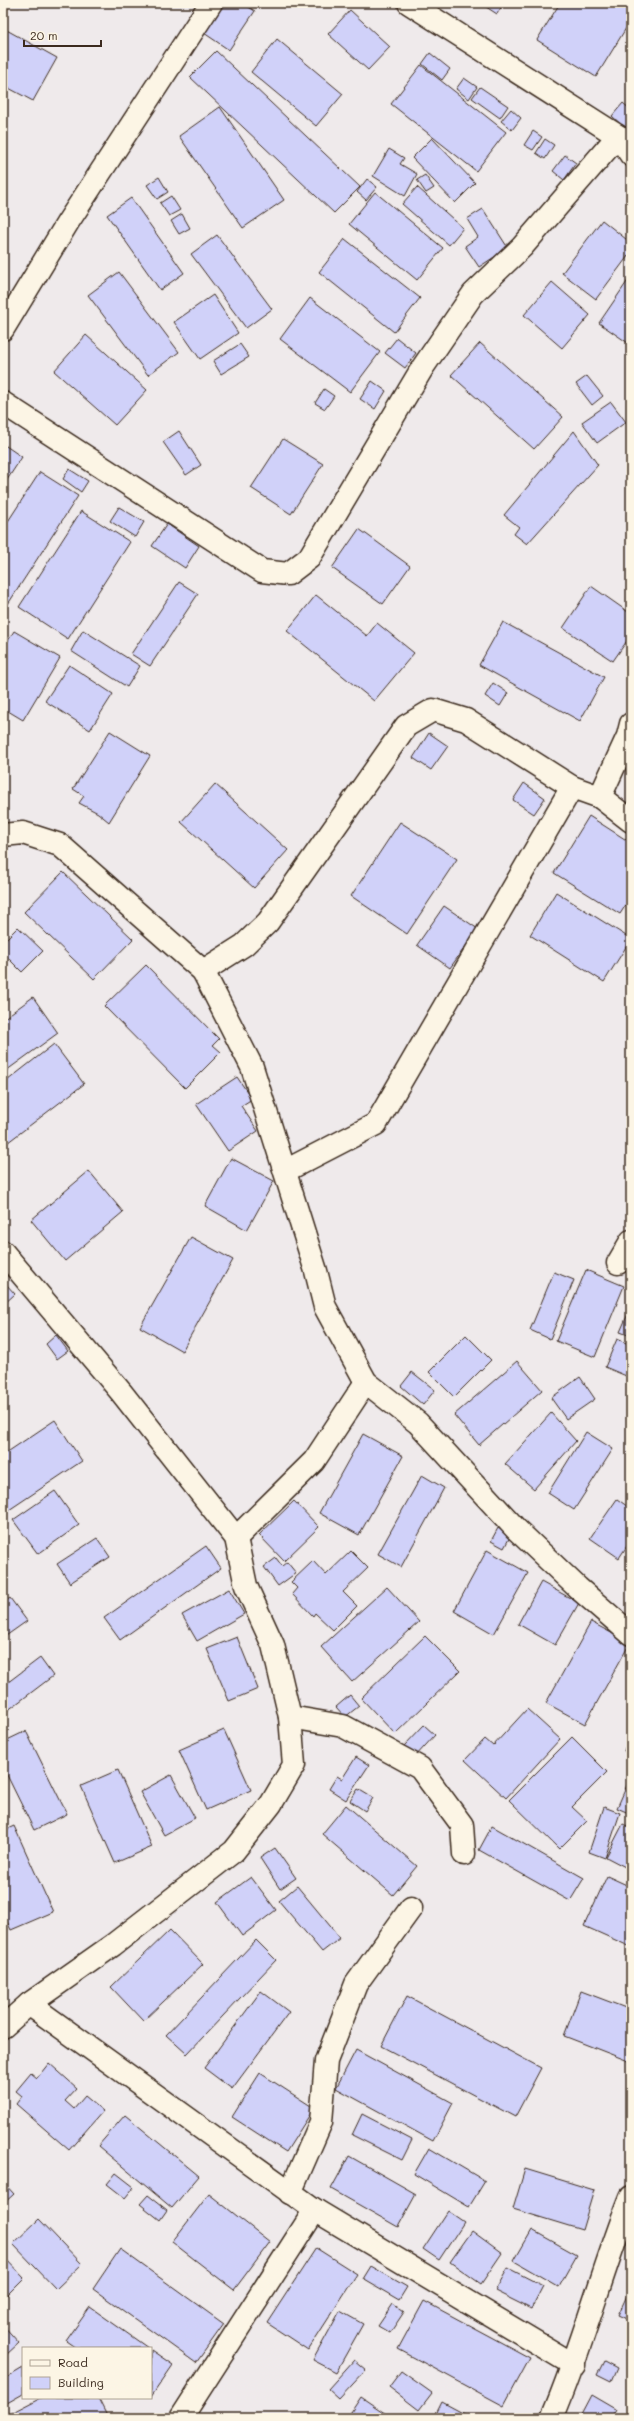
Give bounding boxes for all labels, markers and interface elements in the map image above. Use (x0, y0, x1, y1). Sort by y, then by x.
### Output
scale bar (24, 22, 101, 48)
text: 20 m (30, 27, 58, 43)
legend (22, 2347, 152, 2399)
text: Road (58, 2354, 88, 2370)
text: Building (58, 2374, 104, 2390)

